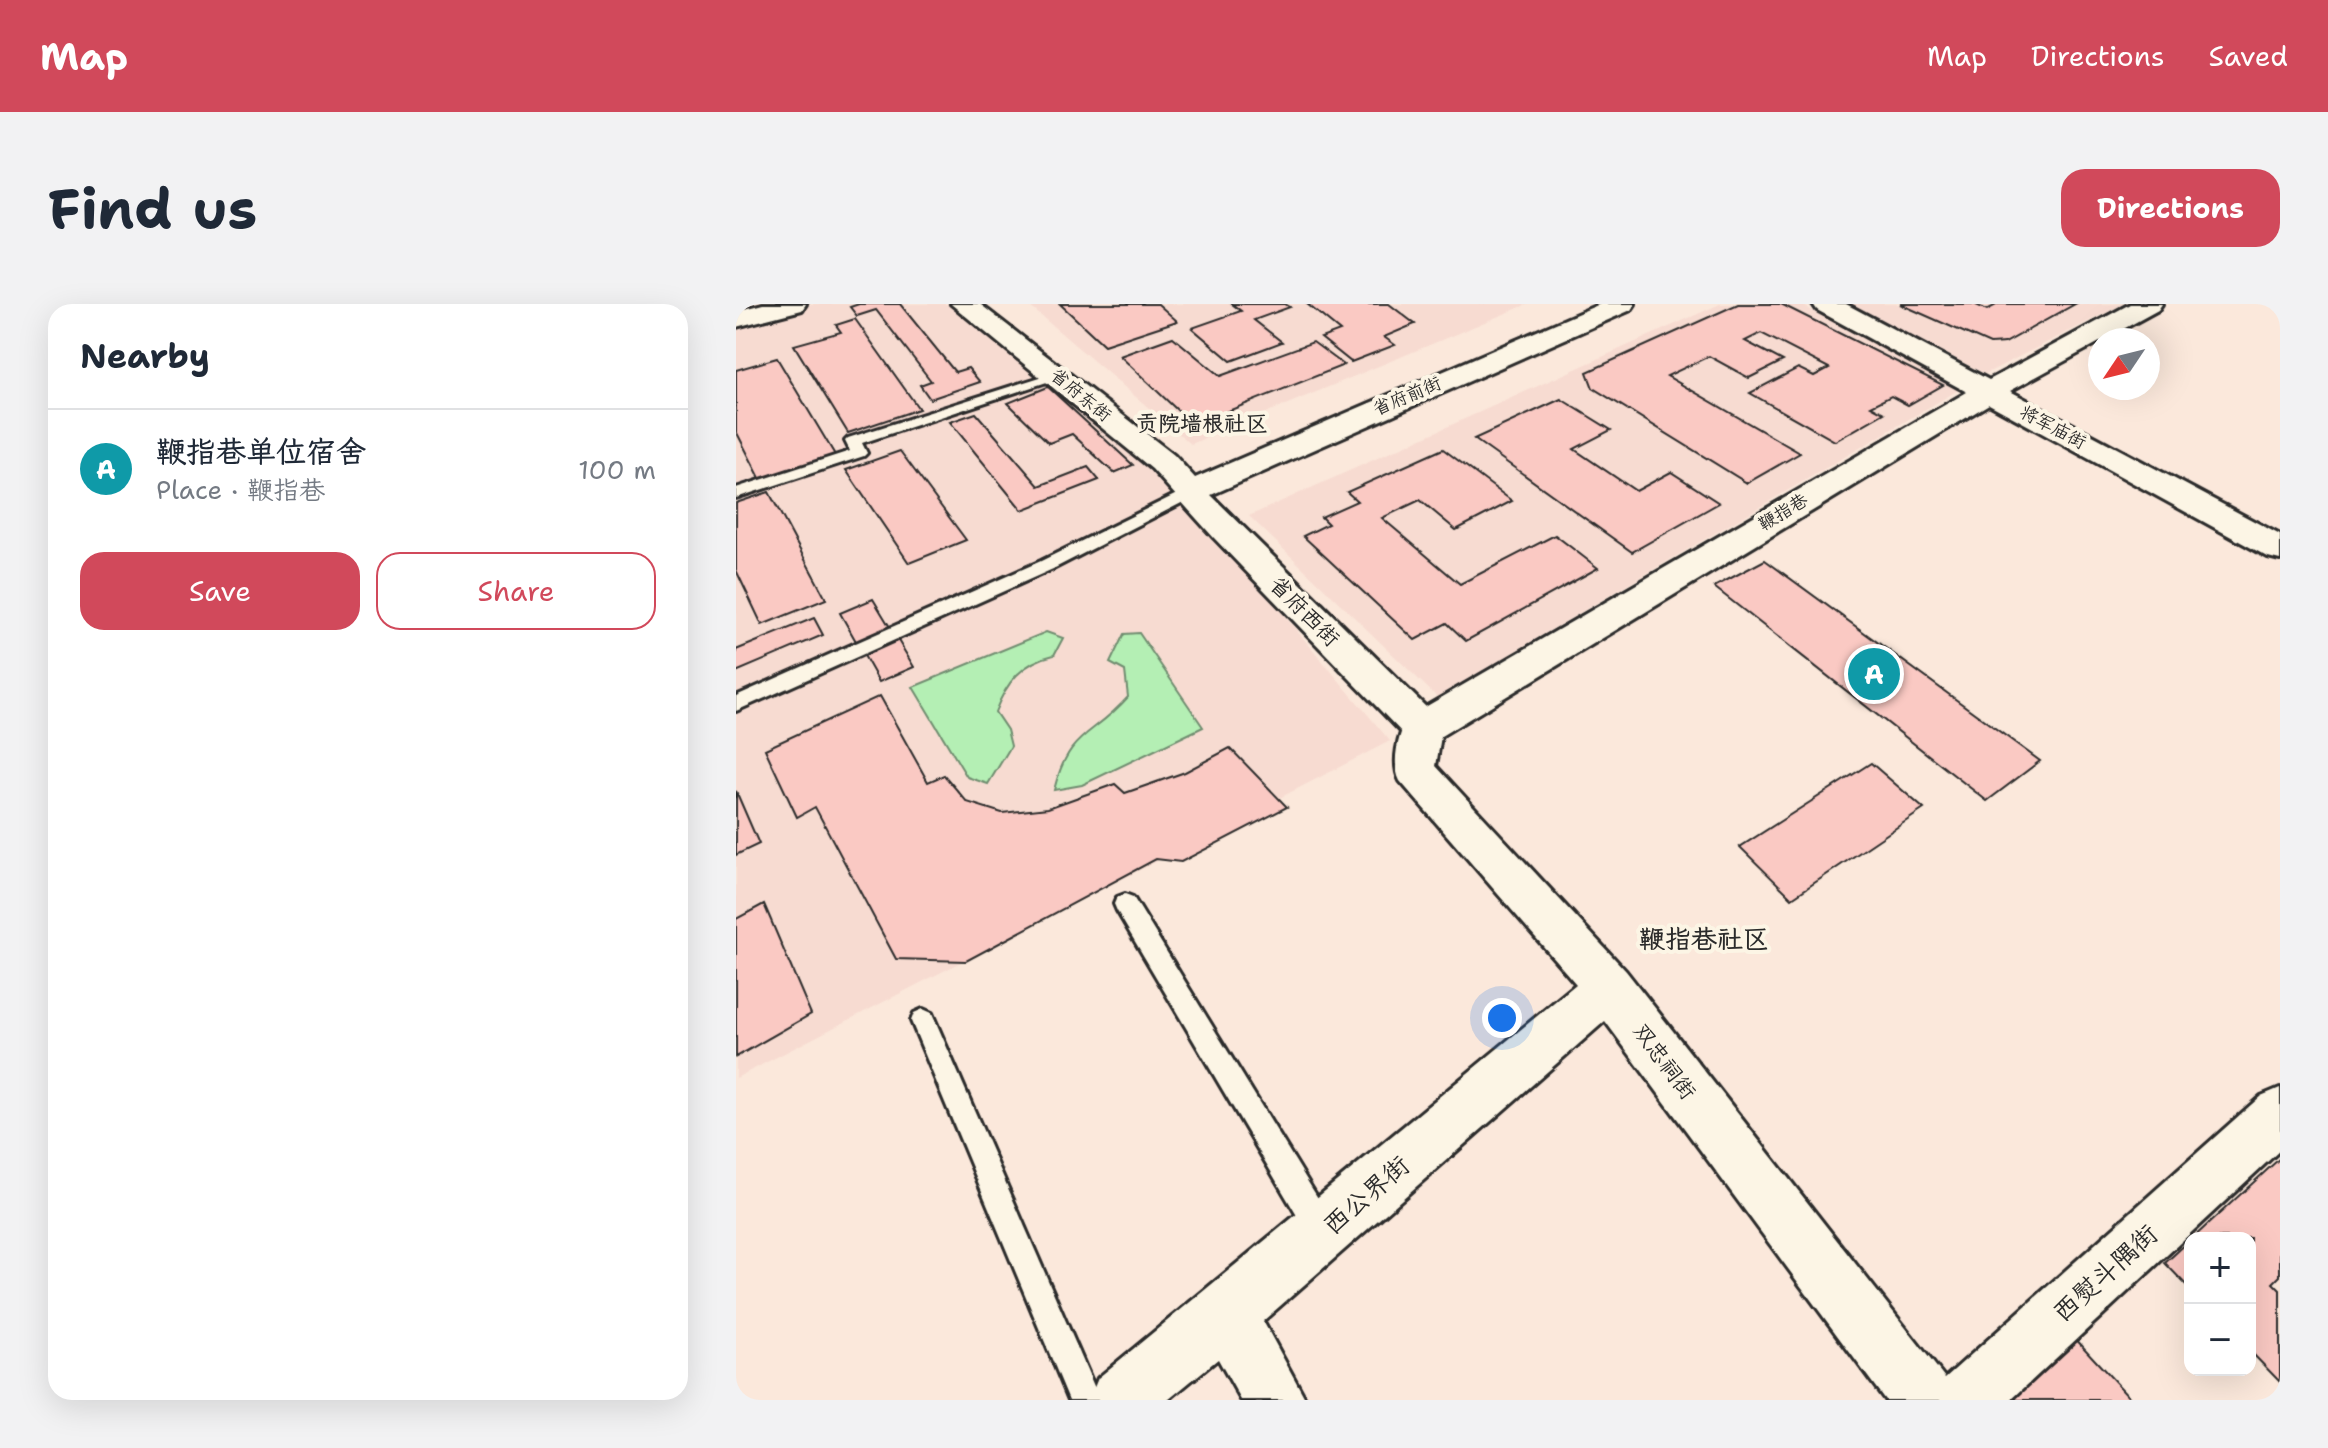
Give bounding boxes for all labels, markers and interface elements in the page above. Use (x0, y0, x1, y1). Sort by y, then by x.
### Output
text: Map (40, 31, 128, 82)
text: Map (1927, 37, 1987, 75)
text: Directions (2031, 37, 2165, 75)
text: Saved (2209, 37, 2288, 75)
button: Directions (2061, 169, 2280, 247)
text: Find us (48, 171, 257, 246)
north arrow (2088, 328, 2160, 400)
text: Nearby (80, 333, 210, 379)
street label: 省府东街 (1045, 363, 1117, 427)
street label: 省府前街 (1369, 371, 1445, 421)
street label: 将军庙街 (2016, 400, 2090, 454)
district label: 贡院墙根社区 (1136, 409, 1268, 438)
text: 鞭指巷单位宿舍 (156, 431, 366, 472)
text: A (96, 452, 116, 487)
text: 100 m (578, 452, 656, 487)
text: Place · 鞭指巷 (156, 472, 325, 507)
street label: 鞭指巷 (1754, 488, 1812, 536)
button: Save (80, 552, 360, 630)
button: Share (376, 552, 656, 630)
street label: 省府西街 (1263, 570, 1346, 653)
pin: A (1848, 644, 1900, 704)
district label: 鞭指巷社区 (1639, 921, 1769, 956)
your location (1482, 998, 1522, 1038)
street label: 双忠祠街 (1627, 1017, 1703, 1105)
street label: 西公界街 (1315, 1147, 1416, 1242)
street label: 西熨斗隅街 (2045, 1216, 2165, 1329)
map controls (2184, 1232, 2256, 1376)
button: + (2184, 1232, 2256, 1304)
button: − (2184, 1304, 2256, 1376)

